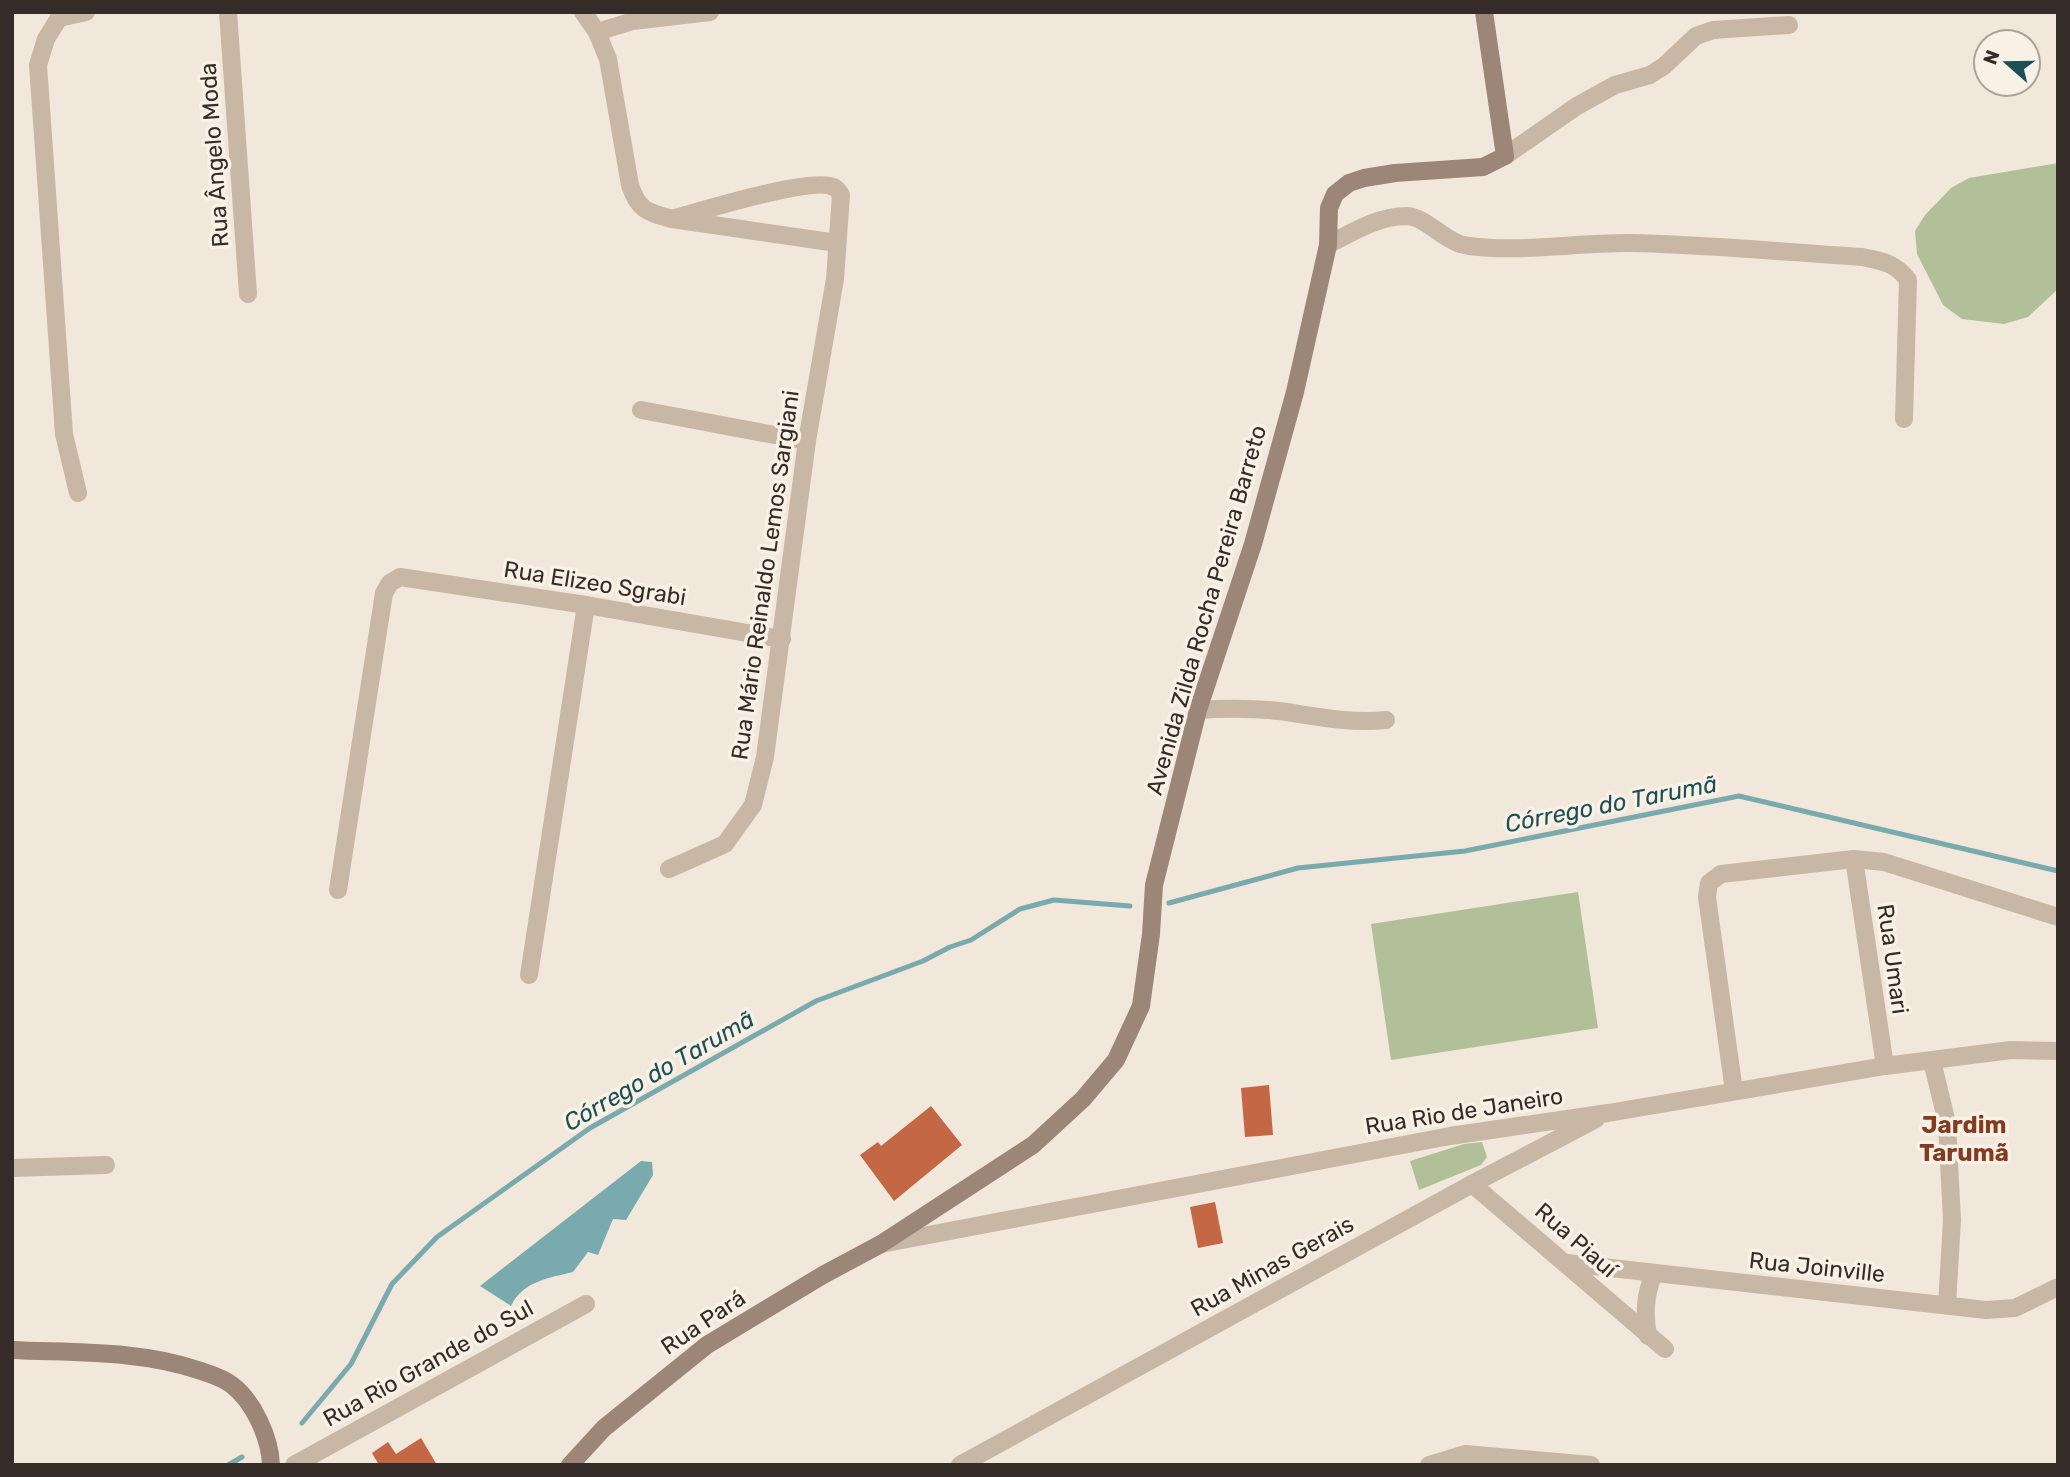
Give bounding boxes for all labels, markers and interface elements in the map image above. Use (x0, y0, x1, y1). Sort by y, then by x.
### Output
north arrow (1972, 28, 2042, 98)
text: N (1978, 47, 2005, 68)
street label: Rua Ângelo Moda (194, 62, 234, 248)
street label: Rua Mário Reinaldo Lemos Sargiani (725, 388, 805, 762)
street label: Avenida Zilda Rocha Pereira Barreto (1140, 422, 1272, 798)
street label: Rua Elizeo Sgrabi (502, 555, 688, 611)
water label: Córrego do Tarumã (1503, 770, 1719, 838)
street label: Rua Umari (1871, 902, 1915, 1016)
water label: Córrego do Tarumã (559, 1005, 759, 1137)
street label: Rua Rio de Janeiro (1363, 1082, 1565, 1140)
district label: Jardim Tarumã (1919, 1111, 2009, 1167)
street label: Rua Piauí (1529, 1197, 1624, 1284)
street label: Rua Minas Gerais (1186, 1210, 1358, 1322)
street label: Rua Joinville (1748, 1246, 1886, 1288)
street label: Rua Pará (655, 1284, 751, 1360)
street label: Rua Rio Grande do Sul (318, 1294, 538, 1432)

